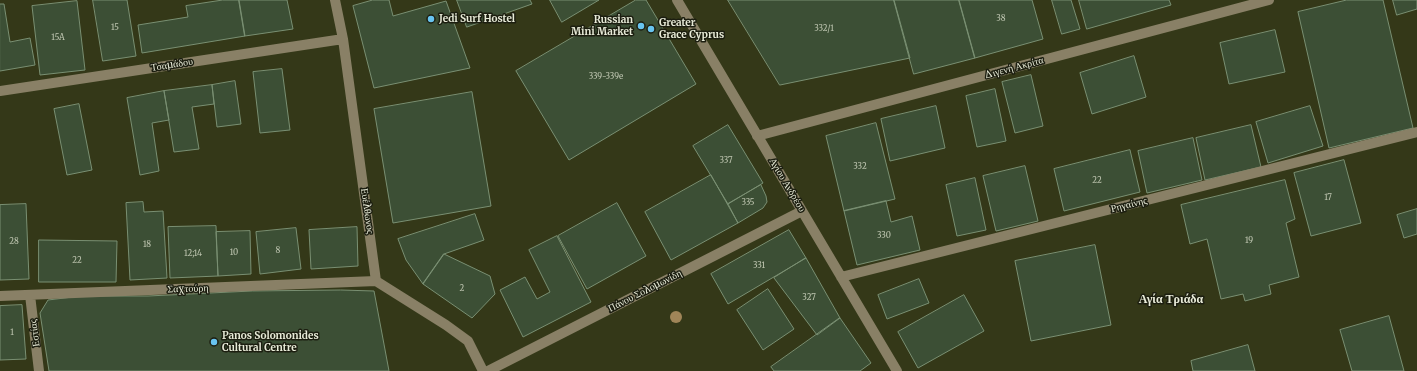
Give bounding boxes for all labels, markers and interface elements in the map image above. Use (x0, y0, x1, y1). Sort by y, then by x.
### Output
place label: Jedi Surf Hostel (439, 13, 515, 25)
marker: Jedi Surf Hostel (426, 14, 436, 24)
place label: Russian Mini Market (571, 14, 633, 38)
house number: 38 (996, 14, 1006, 24)
place label: Greater Grace Cyprus (659, 17, 724, 40)
marker: Russian Mini Market (636, 21, 646, 31)
house number: 15 (111, 23, 119, 33)
marker: Greater Grace Cyprus (646, 24, 656, 34)
house number: 332/1 (814, 24, 834, 34)
house number: 15A (51, 33, 65, 43)
street label: Διγενή Ακρίτα (983, 54, 1045, 82)
street label: Τσαμάδου (150, 56, 194, 74)
house number: 339-339e (589, 72, 623, 82)
house number: 337 (719, 156, 733, 166)
street label: Αγίου Ανδρέου (766, 156, 808, 214)
house number: 332 (853, 162, 867, 172)
house number: 22 (1092, 176, 1102, 186)
street label: Ευέλθωνος (358, 187, 376, 235)
house number: 17 (1324, 193, 1332, 203)
street label: Ρηγαίνης (1110, 195, 1148, 215)
house number: 335 (741, 198, 755, 208)
house number: 330 (877, 231, 891, 241)
house number: 19 (1245, 236, 1253, 246)
house number: 28 (9, 237, 19, 247)
house number: 18 (143, 240, 151, 250)
house number: 8 (276, 246, 280, 256)
house number: 10 (230, 248, 238, 258)
house number: 12;14 (184, 249, 202, 259)
house number: 22 (72, 256, 82, 266)
house number: 331 (753, 261, 765, 271)
street label: Πάνου Σολομωνίδη (606, 267, 684, 315)
street label: Σαχτούρη (167, 282, 209, 296)
house number: 2 (460, 284, 464, 294)
house number: 327 (802, 293, 816, 303)
district label: Αγία Τριάδα (1139, 293, 1203, 307)
street label: Εστίας (27, 319, 43, 347)
house number: 1 (10, 328, 14, 338)
place label: Panos Solomonides Cultural Centre (222, 330, 319, 354)
marker: Panos Solomonides Cultural Centre (209, 337, 219, 347)

